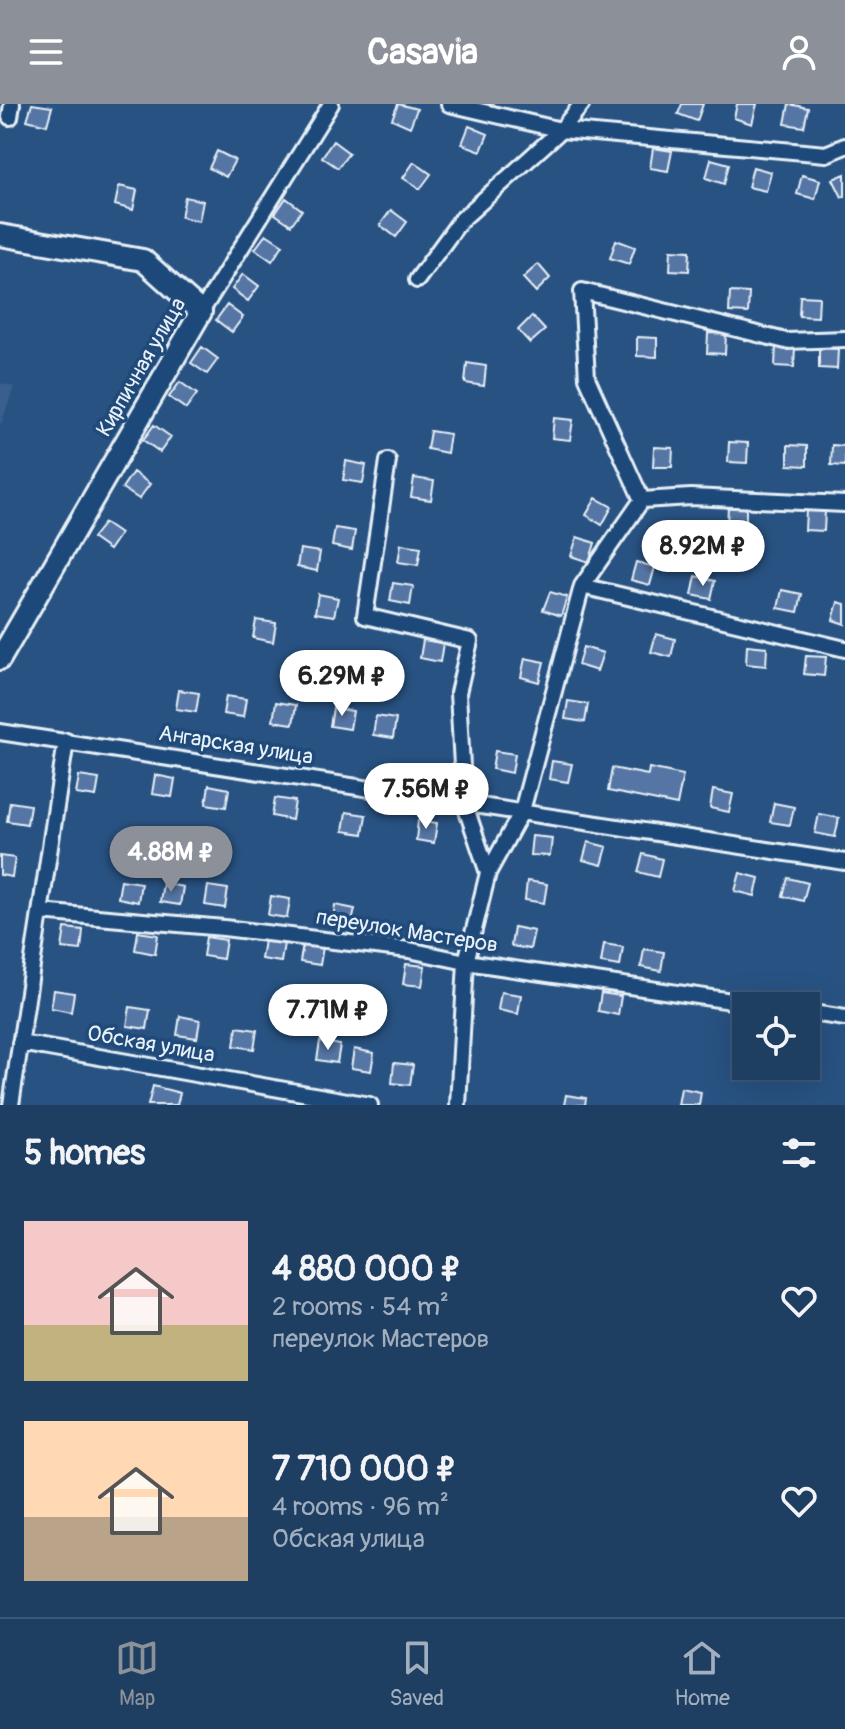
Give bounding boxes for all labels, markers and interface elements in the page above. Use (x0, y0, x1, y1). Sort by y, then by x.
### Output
icon: menu (24, 30, 68, 74)
text: Casavia (367, 30, 478, 75)
icon: person (777, 30, 821, 74)
street label: Кирпичная улица (90, 292, 192, 442)
pin: 8.92M ₽ (629, 520, 777, 588)
text: 8.92M ₽ (660, 530, 746, 562)
pin: 6.29M ₽ (268, 650, 416, 718)
text: 6.29M ₽ (298, 660, 386, 692)
street label: Ангарская улица (157, 719, 315, 771)
pin: 7.56M ₽ (352, 763, 500, 831)
text: 7.56M ₽ (382, 773, 470, 805)
pin: 4.88M ₽ (97, 826, 245, 894)
text: 4.88M ₽ (128, 836, 214, 868)
street label: переулок Мастеров (314, 903, 500, 959)
pin: 7.71M ₽ (254, 984, 402, 1052)
map controls (732, 992, 820, 1080)
button: locate (732, 992, 820, 1080)
text: 7.71M ₽ (286, 994, 370, 1026)
street label: Обская улица (85, 1019, 217, 1069)
icon: filters (777, 1131, 821, 1175)
text: 5 homes (24, 1132, 145, 1175)
text: 4 880 000 ₽ (272, 1248, 461, 1291)
icon: home (88, 1253, 184, 1349)
icon: heart (777, 1279, 821, 1323)
text: 2 rooms · 54 m² (272, 1291, 449, 1323)
text: переулок Мастеров (272, 1323, 489, 1355)
text: 7 710 000 ₽ (272, 1448, 457, 1491)
icon: home (88, 1453, 184, 1549)
icon: heart (777, 1479, 821, 1523)
text: 4 rooms · 96 m² (272, 1491, 449, 1523)
text: Обская улица (272, 1523, 425, 1555)
tab: Map (115, 1636, 159, 1712)
tab: Saved (389, 1636, 444, 1712)
tab: Home (674, 1636, 730, 1712)

